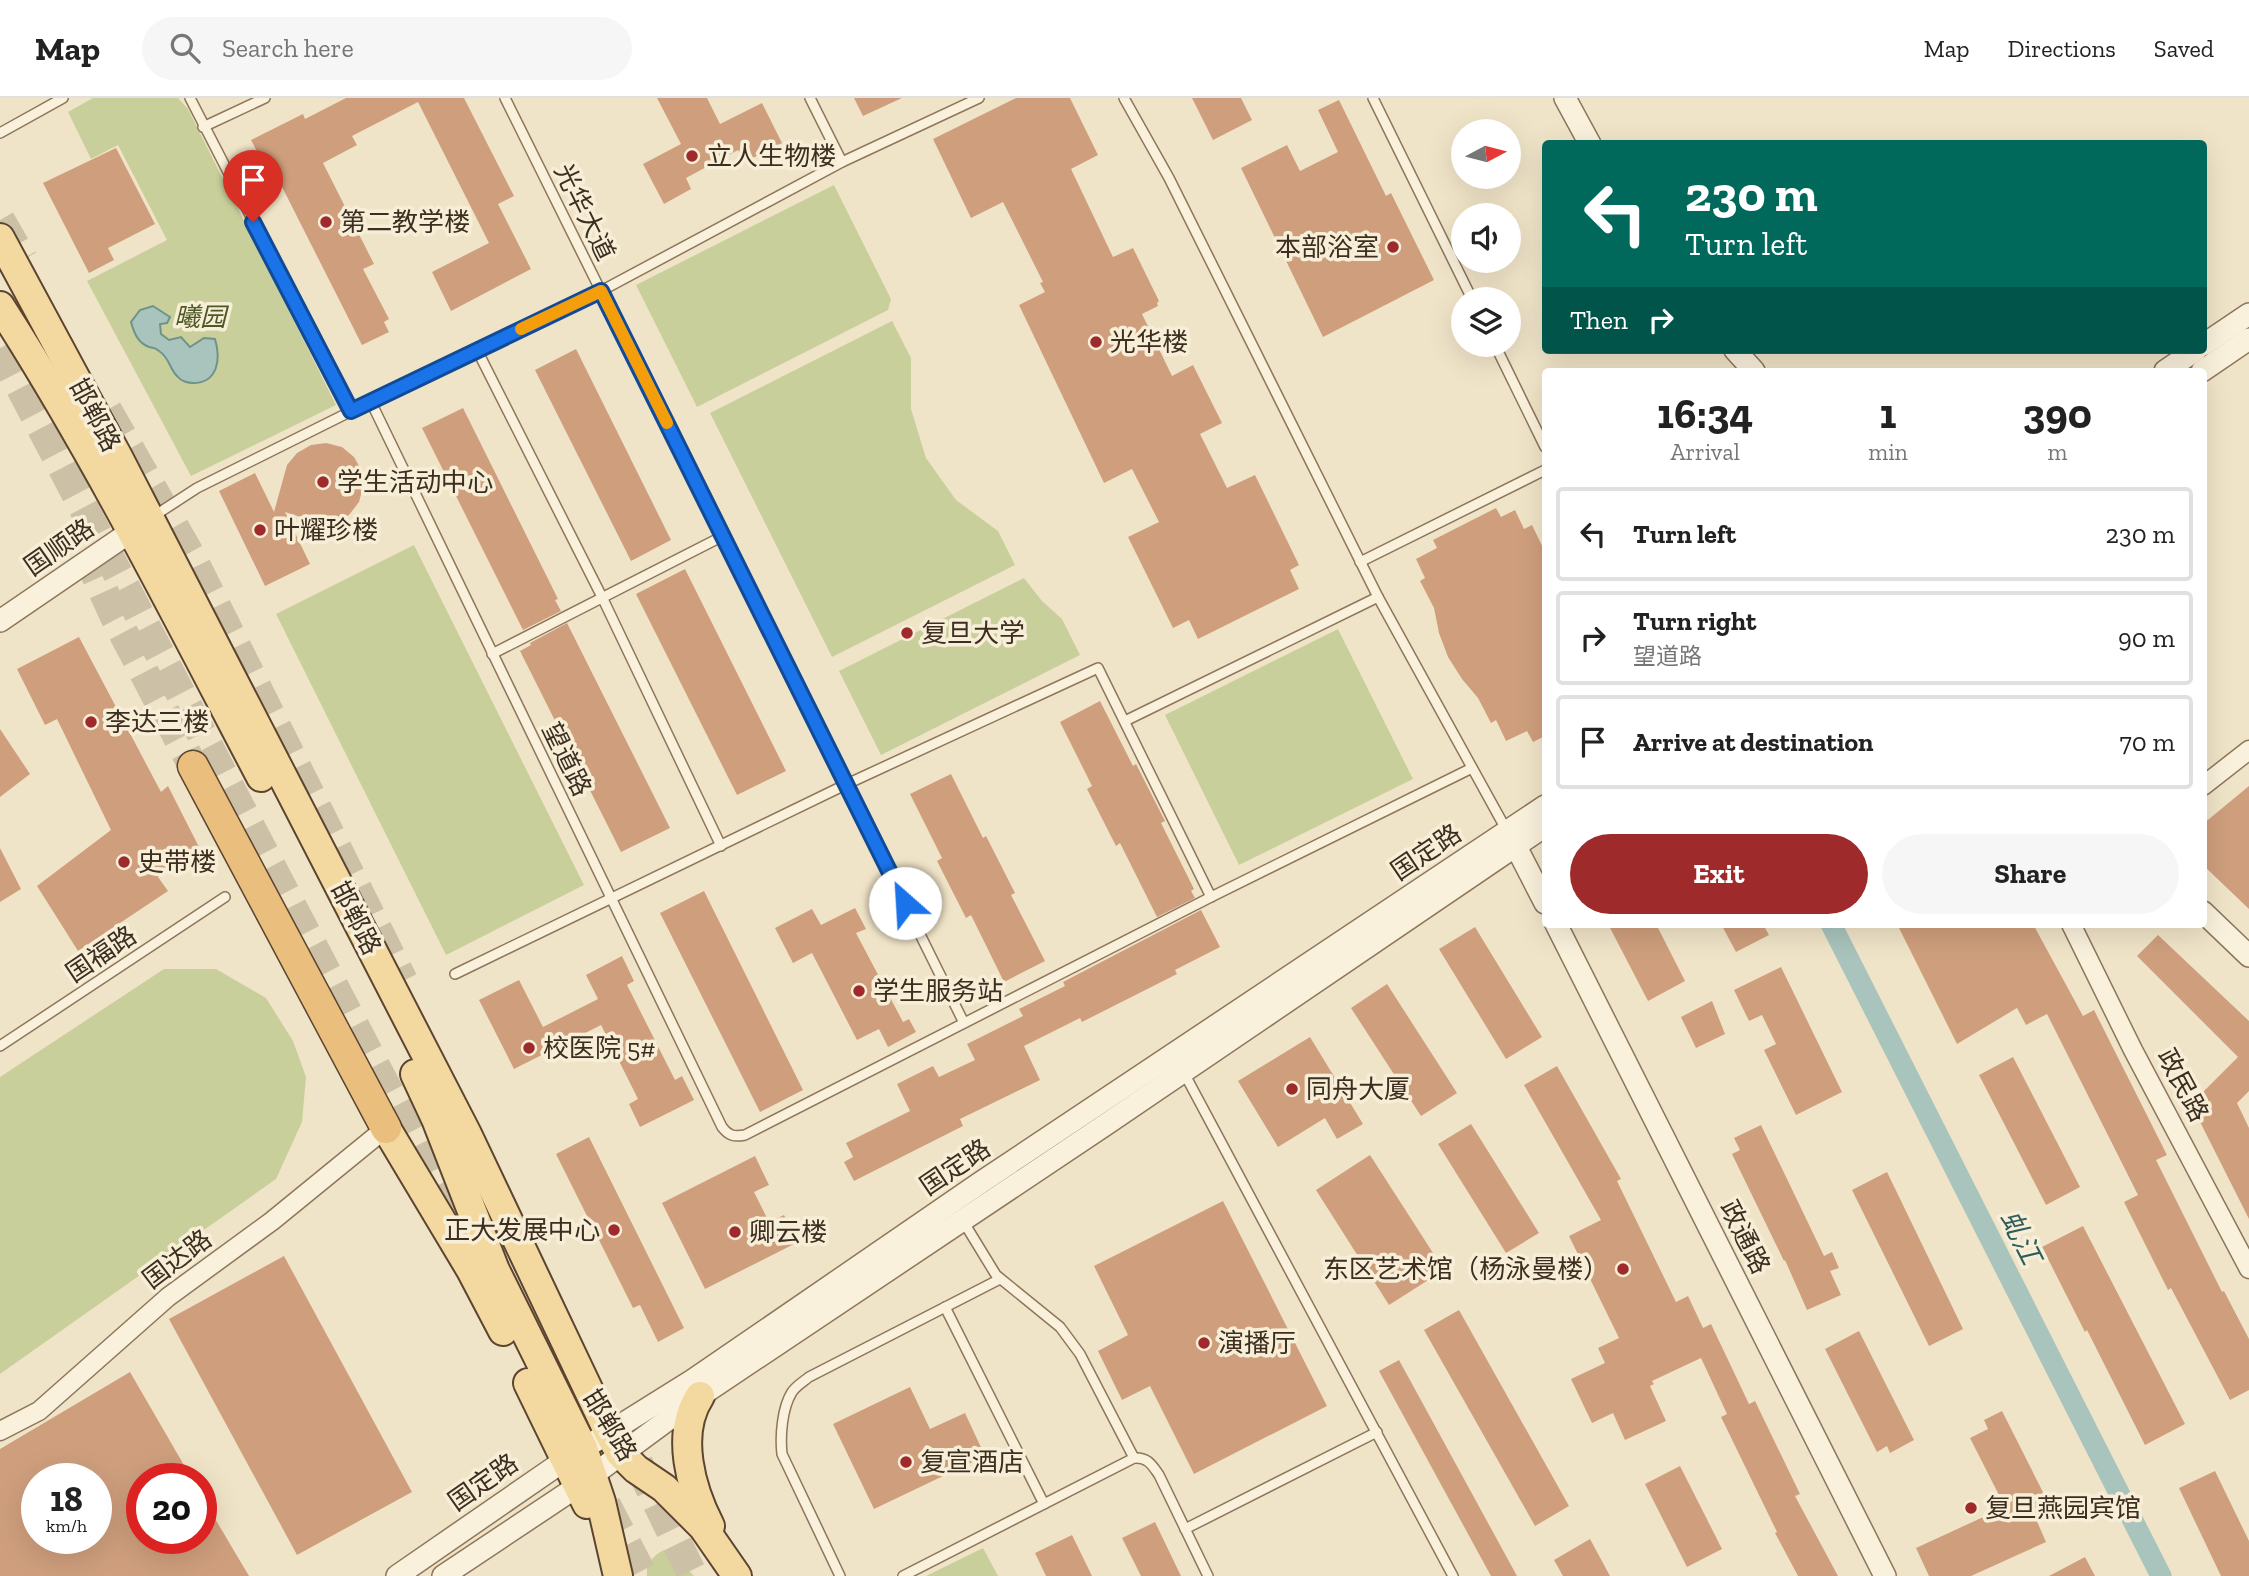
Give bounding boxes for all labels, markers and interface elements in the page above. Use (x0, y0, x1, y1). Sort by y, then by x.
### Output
search box (142, 17, 632, 80)
text: Map (35, 29, 100, 68)
icon: search (166, 29, 204, 67)
text: Search here (222, 32, 354, 64)
text: Map (1924, 34, 1970, 63)
text: Directions (2008, 34, 2116, 63)
text: Saved (2154, 34, 2214, 63)
north arrow (1451, 119, 1521, 189)
map controls (1451, 119, 1521, 357)
place label: 立人生物楼 (706, 140, 836, 172)
marker: 立人生物楼 (684, 148, 700, 164)
pin (223, 150, 283, 222)
street label: 光华大道 (548, 158, 622, 266)
icon: arrive (234, 161, 272, 199)
text: 230 m (1685, 165, 1818, 224)
icon: left (1570, 168, 1661, 259)
button: sound (1451, 203, 1521, 273)
place label: 第二教学楼 (340, 206, 470, 238)
marker: 第二教学楼 (318, 214, 334, 230)
text: Turn left (1685, 225, 1807, 263)
place label: 本部浴室 (1275, 231, 1379, 263)
marker: 本部浴室 (1385, 239, 1401, 255)
button: layers (1451, 287, 1521, 357)
park label: 曦园 (174, 301, 230, 333)
icon: right (1642, 301, 1680, 339)
text: Then (1570, 304, 1628, 336)
place label: 光华楼 (1110, 326, 1188, 358)
marker: 光华楼 (1088, 334, 1104, 350)
street label: 邯郸路 (63, 373, 127, 457)
text: 16:34 (1657, 388, 1753, 439)
text: 1 (1880, 388, 1897, 439)
text: 390 (2023, 388, 2092, 439)
text: Arrival (1671, 438, 1740, 466)
text: min (1868, 438, 1908, 466)
text: m (2047, 438, 2067, 466)
place label: 学生活动中心 (337, 466, 493, 498)
marker: 学生活动中心 (315, 474, 331, 490)
street label: 国顺路 (18, 512, 100, 582)
place label: 叶耀珍楼 (274, 514, 378, 546)
icon: left (1574, 515, 1612, 553)
text: Turn left (1633, 518, 1736, 550)
text: 230 m (2106, 518, 2175, 550)
marker: 叶耀珍楼 (252, 522, 268, 538)
text: Turn right (1633, 605, 1756, 637)
place label: 复旦大学 (921, 617, 1025, 649)
icon: right (1574, 619, 1612, 657)
text: 90 m (2118, 622, 2175, 654)
marker: 复旦大学 (899, 625, 915, 641)
text: 望道路 (1633, 642, 1702, 670)
place label: 李达三楼 (105, 706, 209, 738)
marker: 李达三楼 (83, 714, 99, 730)
street label: 望道路 (536, 717, 598, 801)
icon: arrive (1574, 723, 1612, 761)
text: Arrive at destination (1633, 726, 1873, 758)
text: 70 m (2119, 726, 2175, 758)
street label: 国定路 (1385, 817, 1467, 887)
button: Exit (1570, 834, 1868, 914)
button: Share (1882, 834, 2179, 914)
place label: 史带楼 (138, 846, 216, 878)
marker: 史带楼 (116, 854, 132, 870)
position arrow (868, 866, 942, 940)
street label: 邯郸路 (324, 876, 388, 960)
street label: 国福路 (60, 919, 142, 989)
place label: 学生服务站 (873, 975, 1003, 1007)
marker: 学生服务站 (851, 983, 867, 999)
place label: 校医院 5# (543, 1032, 656, 1064)
marker: 校医院 5# (521, 1040, 537, 1056)
street label: 政民路 (2151, 1043, 2215, 1127)
place label: 同舟大厦 (1306, 1073, 1410, 1105)
marker: 同舟大厦 (1284, 1081, 1300, 1097)
street label: 国定路 (914, 1132, 996, 1202)
street label: 政通路 (1713, 1195, 1777, 1279)
water label: 虬江 (1993, 1205, 2049, 1272)
place label: 正大发展中心 (444, 1214, 600, 1246)
place label: 卿云楼 (749, 1216, 827, 1248)
marker: 正大发展中心 (606, 1222, 622, 1238)
street label: 国达路 (136, 1223, 218, 1295)
marker: 卿云楼 (727, 1224, 743, 1240)
place label: 东区艺术馆（杨泳曼楼） (1323, 1253, 1609, 1285)
marker: 东区艺术馆（杨泳曼楼） (1615, 1261, 1631, 1277)
place label: 演播厅 (1218, 1327, 1296, 1359)
marker: 演播厅 (1196, 1335, 1212, 1351)
street label: 邯郸路 (576, 1383, 644, 1467)
place label: 复宣酒店 (920, 1446, 1024, 1478)
street label: 国定路 (442, 1447, 524, 1517)
marker: 复宣酒店 (898, 1454, 914, 1470)
speed limit sign: 20 (126, 1463, 217, 1554)
text: 18 (50, 1478, 83, 1520)
place label: 复旦燕园宾馆 (1985, 1492, 2141, 1524)
marker: 复旦燕园宾馆 (1963, 1500, 1979, 1516)
text: km/h (46, 1515, 87, 1537)

